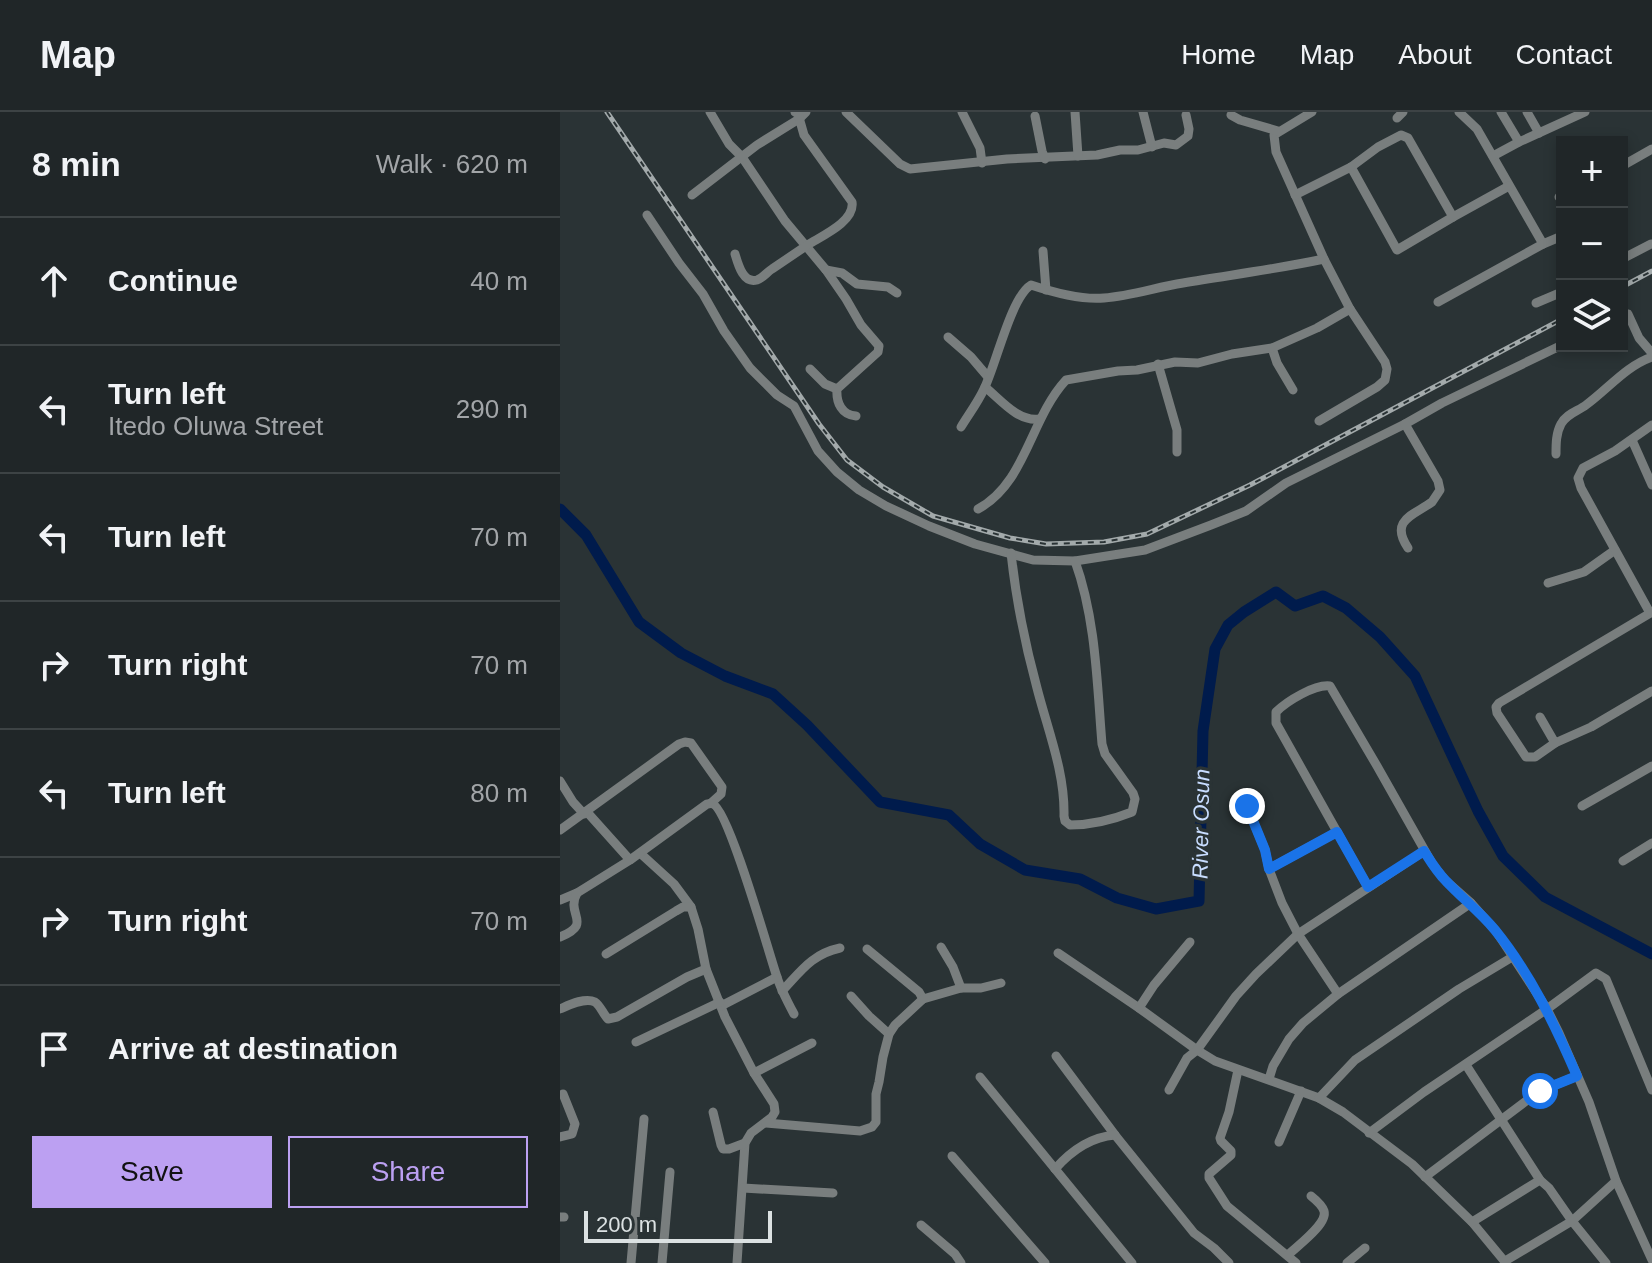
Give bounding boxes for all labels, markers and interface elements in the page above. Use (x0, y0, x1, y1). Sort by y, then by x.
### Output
text: Map (40, 34, 116, 76)
text: Home (1181, 39, 1256, 70)
text: Map (1300, 39, 1354, 70)
text: About (1398, 39, 1472, 70)
text: Contact (1516, 39, 1612, 70)
map controls (1556, 136, 1628, 352)
button: + (1556, 136, 1628, 208)
text: 8 min (32, 145, 121, 183)
text: Walk · 620 m (376, 149, 528, 179)
button: − (1556, 208, 1628, 280)
icon: ahead (32, 259, 76, 303)
text: Continue (108, 264, 238, 297)
text: 40 m (470, 266, 528, 296)
button: layers (1556, 280, 1628, 352)
text: Turn left (108, 377, 226, 410)
icon: left (32, 387, 76, 431)
text: 290 m (456, 394, 528, 424)
text: Itedo Oluwa Street (108, 411, 323, 441)
icon: left (32, 515, 76, 559)
text: Turn left (108, 520, 226, 553)
text: 70 m (470, 522, 528, 552)
icon: right (32, 643, 76, 687)
text: Turn right (108, 648, 247, 681)
text: 70 m (470, 650, 528, 680)
water label: River Osun (1188, 769, 1214, 879)
icon: left (32, 771, 76, 815)
text: Turn left (108, 776, 226, 809)
text: 80 m (470, 778, 528, 808)
route end (1229, 788, 1265, 824)
icon: right (32, 899, 76, 943)
text: Turn right (108, 904, 247, 937)
text: 70 m (470, 906, 528, 936)
icon: arrive (32, 1027, 76, 1071)
text: Arrive at destination (108, 1032, 398, 1065)
route start (1522, 1073, 1558, 1109)
button: Save (32, 1136, 272, 1208)
button: Share (288, 1136, 528, 1208)
scale bar (584, 1207, 772, 1243)
text: 200 m (596, 1212, 657, 1237)

